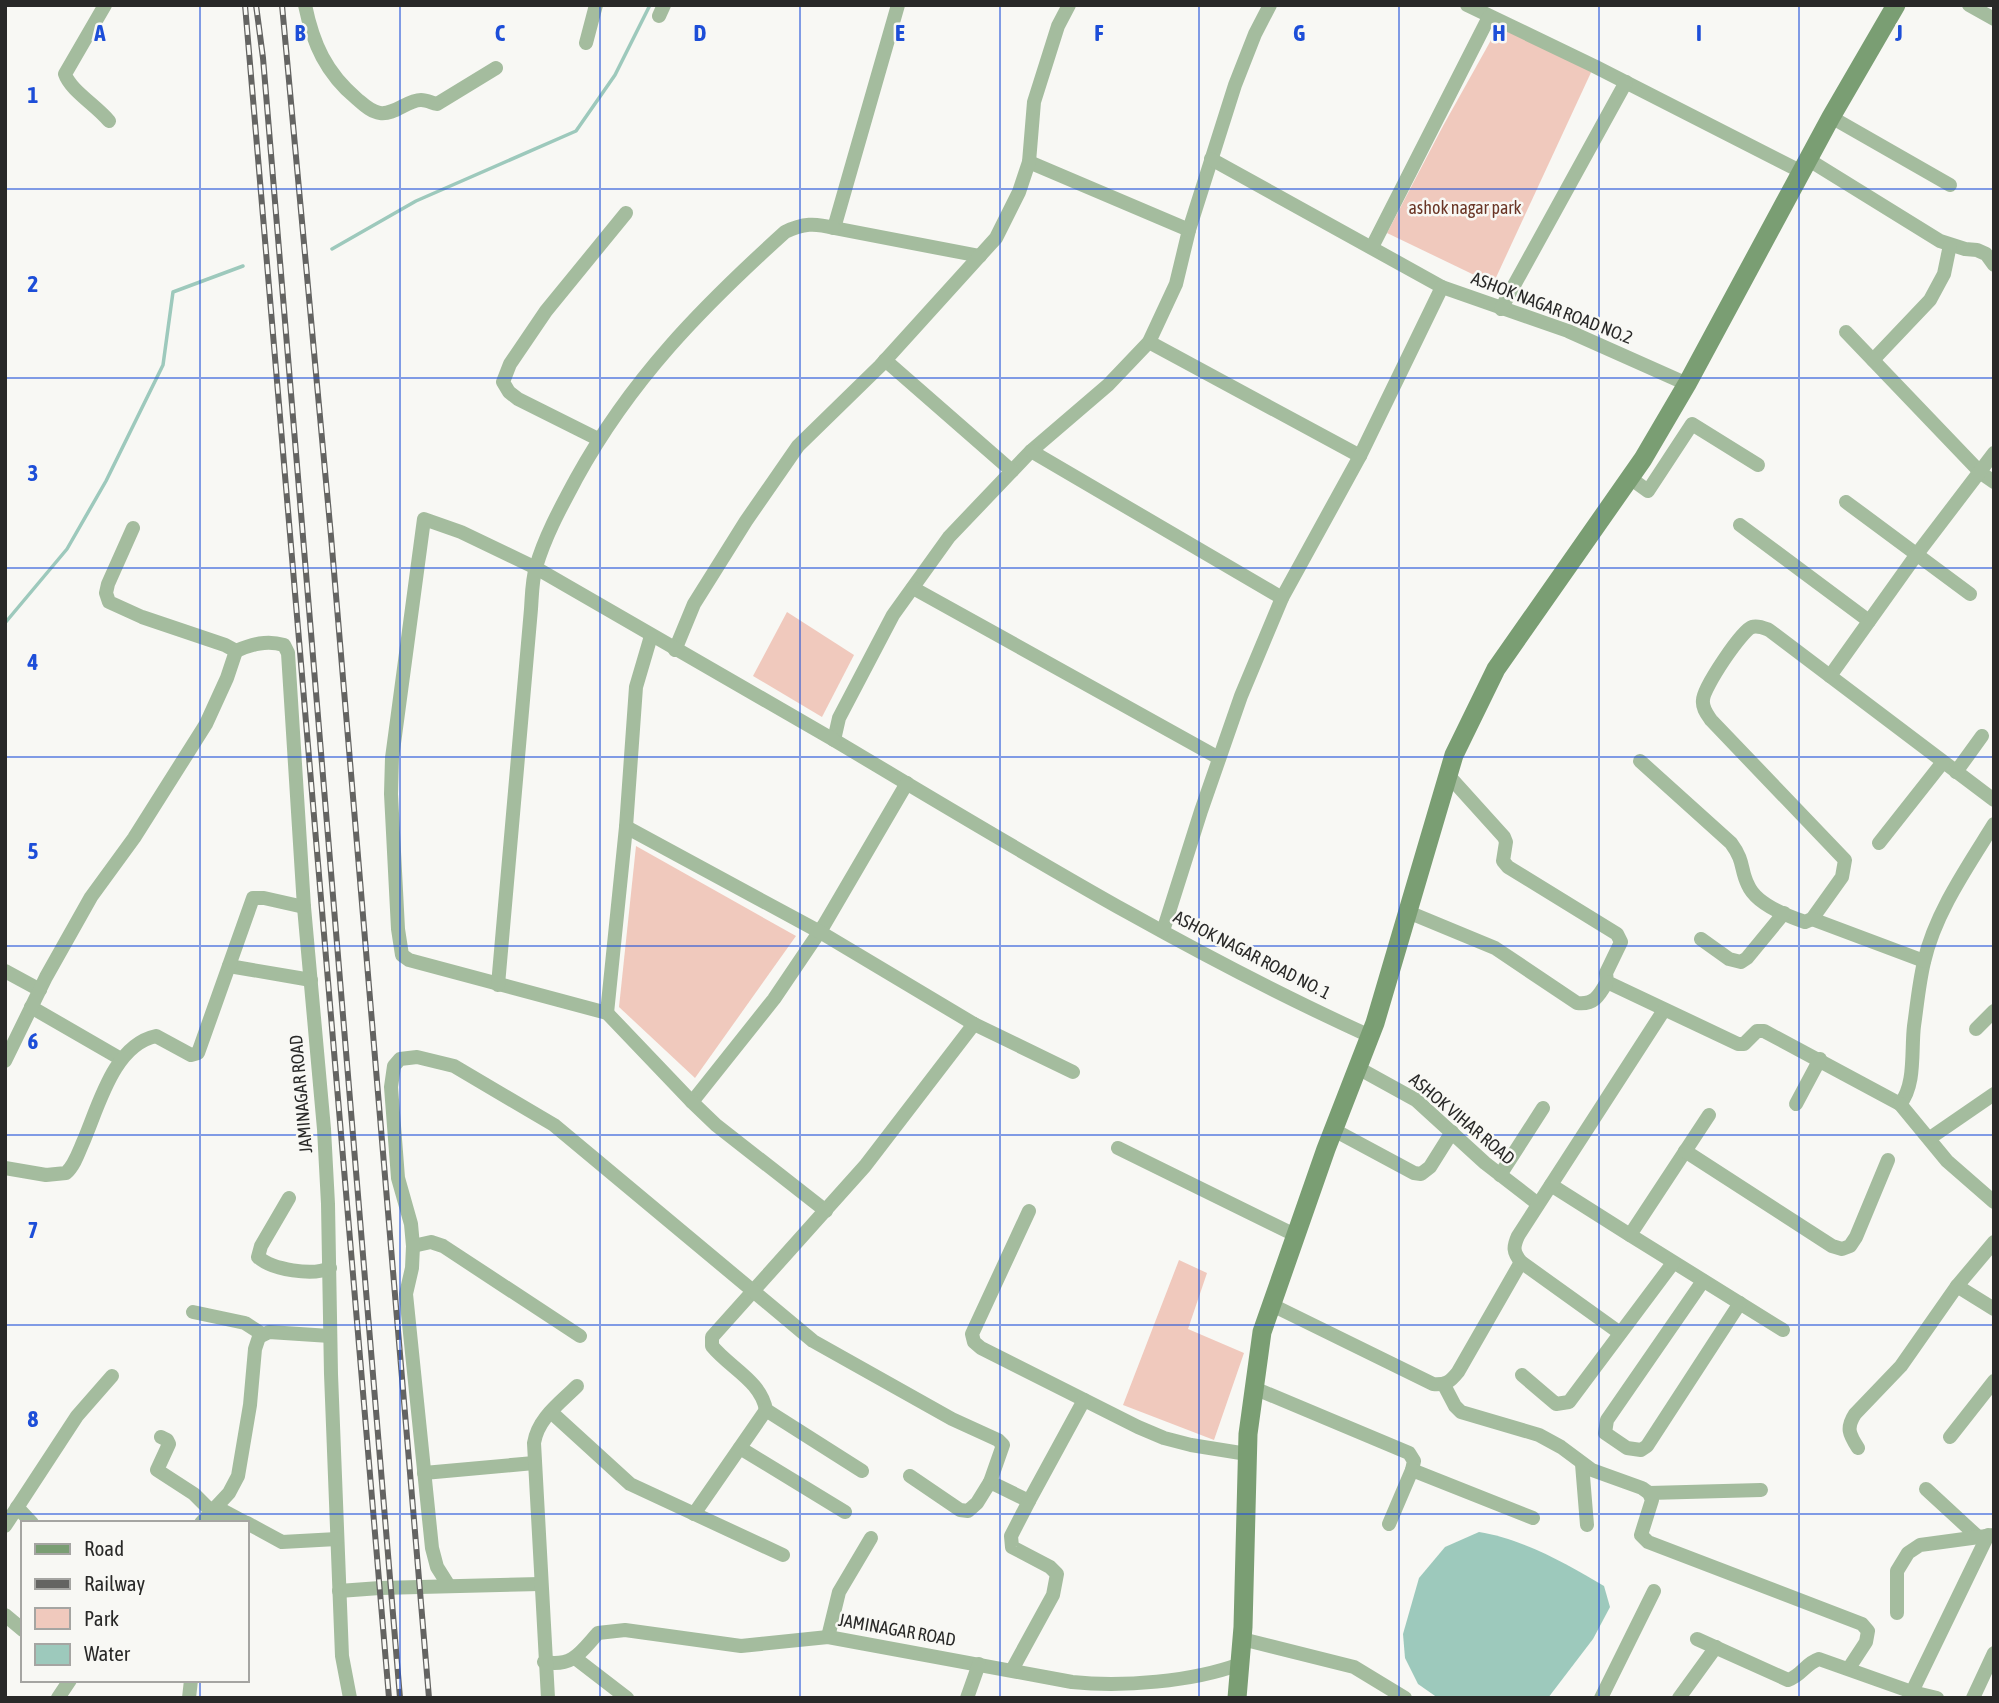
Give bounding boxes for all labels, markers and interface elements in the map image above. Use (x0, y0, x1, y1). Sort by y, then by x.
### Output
text: A (93, 20, 106, 46)
text: B (295, 20, 306, 46)
text: C (495, 20, 506, 46)
text: D (694, 20, 707, 46)
text: E (895, 20, 905, 46)
text: F (1094, 20, 1104, 46)
text: G (1293, 20, 1305, 46)
text: H (1492, 20, 1506, 46)
text: I (1696, 20, 1702, 46)
text: J (1894, 20, 1903, 46)
text: 1 (28, 82, 39, 108)
park label: ashok nagar park (1408, 197, 1522, 218)
street label: ASHOK NAGAR ROAD NO.2 (1469, 267, 1636, 348)
text: 2 (28, 271, 38, 297)
text: 3 (28, 460, 38, 486)
text: 4 (27, 649, 39, 675)
text: 5 (28, 838, 39, 864)
street label: ASHOK NAGAR ROAD NO. 1 (1170, 906, 1334, 1003)
text: 6 (28, 1028, 39, 1054)
street label: JAMINAGAR ROAD (285, 1034, 316, 1154)
street label: ASHOK VIHAR ROAD (1405, 1068, 1519, 1169)
text: 7 (28, 1217, 38, 1243)
text: 8 (28, 1406, 39, 1432)
legend (21, 1521, 248, 1682)
text: Road (84, 1536, 124, 1560)
text: Railway (84, 1571, 146, 1595)
text: Park (84, 1606, 119, 1630)
street label: JAMINAGAR ROAD (837, 1609, 957, 1650)
text: Water (84, 1641, 131, 1665)

